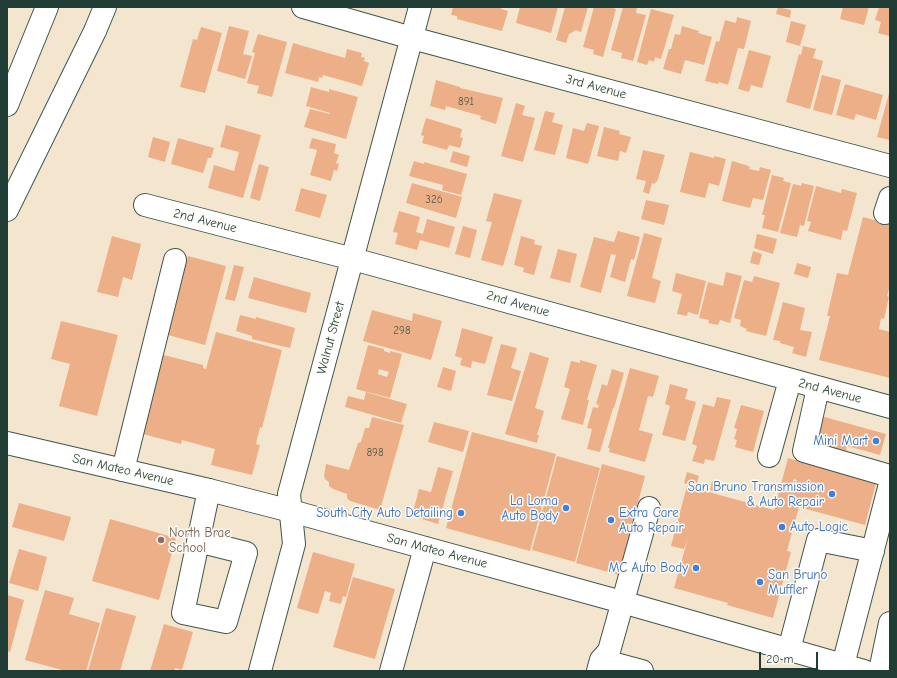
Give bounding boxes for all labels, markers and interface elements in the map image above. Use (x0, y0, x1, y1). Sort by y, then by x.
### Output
street label: 3rd Avenue (564, 71, 628, 103)
house number: 891 (458, 95, 474, 109)
house number: 326 (425, 193, 443, 207)
street label: 2nd Avenue (172, 206, 238, 236)
street label: 2nd Avenue (485, 288, 551, 320)
street label: Walnut Street (314, 300, 348, 376)
house number: 298 (393, 324, 411, 338)
street label: 2nd Avenue (797, 375, 863, 407)
place label: Mini Mart (813, 433, 868, 449)
marker: Mini Mart (871, 436, 881, 446)
house number: 898 (366, 446, 384, 460)
street label: San Mateo Avenue (71, 451, 175, 489)
place label: San Bruno Transmission & Auto Repair (688, 479, 824, 510)
marker: San Bruno Transmission & Auto Repair (827, 489, 837, 499)
place label: La Loma Auto Body (502, 493, 558, 524)
marker: La Loma Auto Body (561, 503, 571, 513)
place label: South City Auto Detailing (316, 505, 453, 521)
place label: Extra Care Auto Repair (619, 505, 684, 536)
marker: South City Auto Detailing (456, 508, 466, 518)
marker: Extra Care Auto Repair (606, 515, 616, 525)
place label: Auto Logic (790, 519, 848, 535)
marker: Auto Logic (777, 522, 787, 532)
place label: North Brae School (169, 525, 231, 556)
street label: San Mateo Avenue (385, 530, 489, 572)
marker: North Brae School (156, 535, 166, 545)
place label: MC Auto Body (608, 560, 688, 576)
marker: MC Auto Body (691, 563, 701, 573)
place label: San Bruno Muffler (768, 567, 827, 598)
marker: San Bruno Muffler (755, 577, 765, 587)
scale bar (761, 644, 820, 670)
text: 20 m (766, 652, 794, 666)

